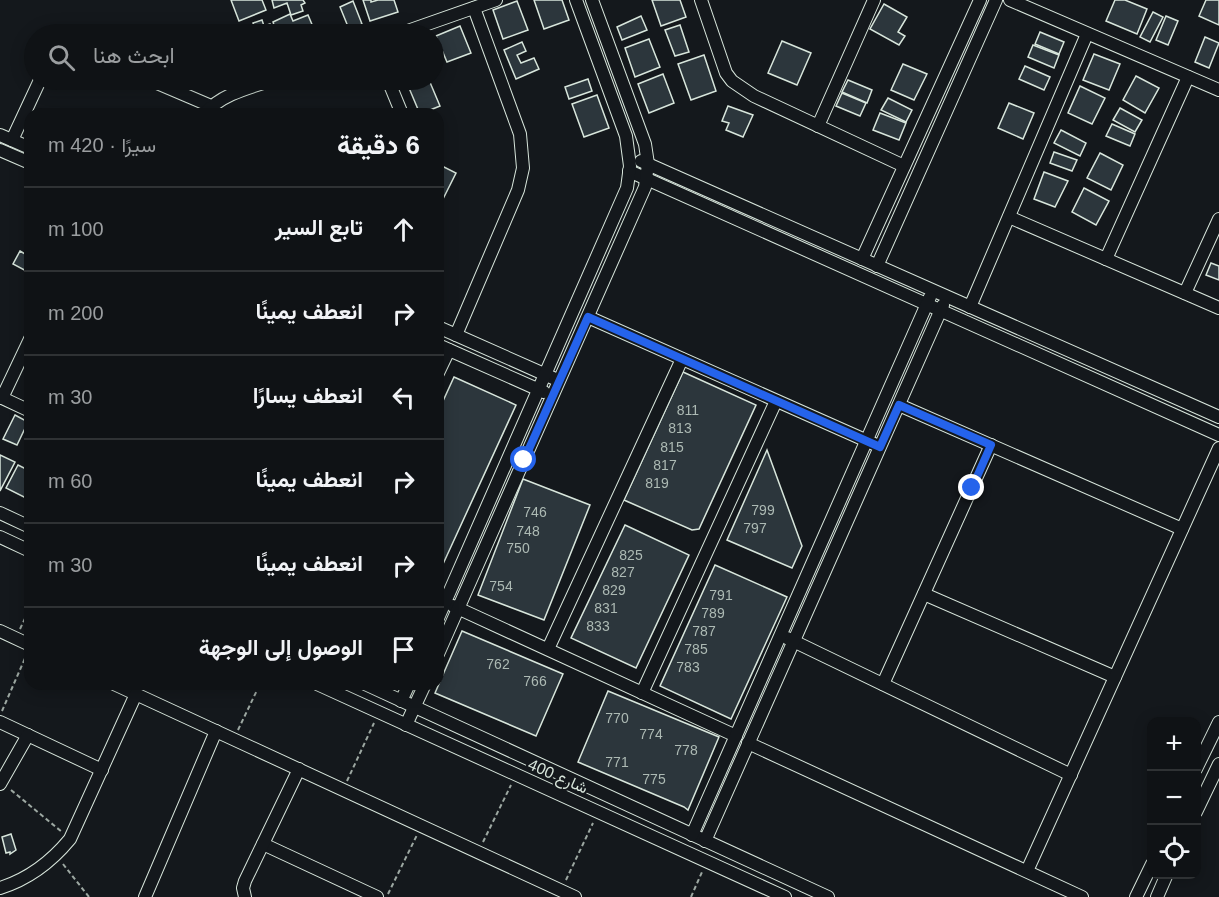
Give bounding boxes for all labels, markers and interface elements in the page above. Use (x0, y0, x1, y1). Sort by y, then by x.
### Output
search box (24, 24, 444, 90)
icon: search (45, 41, 78, 74)
text: ابحث هنا (93, 43, 175, 68)
text: 6 دقيقة (337, 130, 420, 160)
text: سيرًا · 420 m (48, 134, 156, 156)
icon: ahead (387, 213, 420, 246)
text: تابع السير (275, 215, 363, 240)
text: 100 m (48, 218, 104, 240)
icon: right (387, 297, 420, 330)
text: انعطف يمينًا (255, 299, 363, 324)
text: 200 m (48, 302, 104, 324)
icon: left (387, 381, 420, 414)
text: انعطف يسارًا (253, 383, 363, 408)
text: 30 m (48, 386, 92, 408)
house number: 811 (677, 402, 699, 418)
house number: 813 (668, 420, 692, 436)
house number: 815 (660, 439, 684, 455)
route start (510, 446, 536, 472)
house number: 817 (653, 457, 677, 473)
icon: right (387, 465, 420, 498)
text: انعطف يمينًا (255, 467, 363, 492)
text: 60 m (48, 470, 92, 492)
route end (958, 474, 984, 500)
house number: 819 (645, 475, 669, 491)
house number: 799 (751, 502, 775, 518)
house number: 746 (523, 504, 547, 520)
house number: 797 (743, 520, 767, 536)
house number: 748 (516, 523, 540, 539)
house number: 750 (506, 540, 530, 556)
house number: 825 (619, 547, 643, 563)
icon: right (387, 549, 420, 582)
text: انعطف يمينًا (255, 551, 363, 576)
text: 30 m (48, 554, 92, 576)
house number: 827 (611, 564, 635, 580)
house number: 754 (489, 578, 513, 594)
house number: 829 (602, 582, 626, 598)
house number: 791 (709, 587, 733, 603)
house number: 831 (594, 600, 618, 616)
house number: 789 (701, 605, 725, 621)
house number: 833 (586, 618, 610, 634)
house number: 787 (692, 623, 716, 639)
icon: arrive (387, 633, 420, 666)
text: الوصول إلى الوجهة (199, 635, 363, 660)
house number: 785 (684, 641, 708, 657)
house number: 762 (486, 656, 510, 672)
house number: 783 (676, 659, 700, 675)
house number: 766 (523, 673, 547, 689)
house number: 770 (605, 710, 629, 726)
map controls (1147, 717, 1201, 879)
button: + (1147, 717, 1201, 771)
house number: 774 (639, 726, 663, 742)
house number: 778 (674, 742, 698, 758)
house number: 771 (605, 754, 629, 770)
street label: شارع 400 (524, 755, 590, 799)
house number: 775 (642, 771, 666, 787)
button: − (1147, 771, 1201, 825)
button: locate (1147, 825, 1201, 879)

